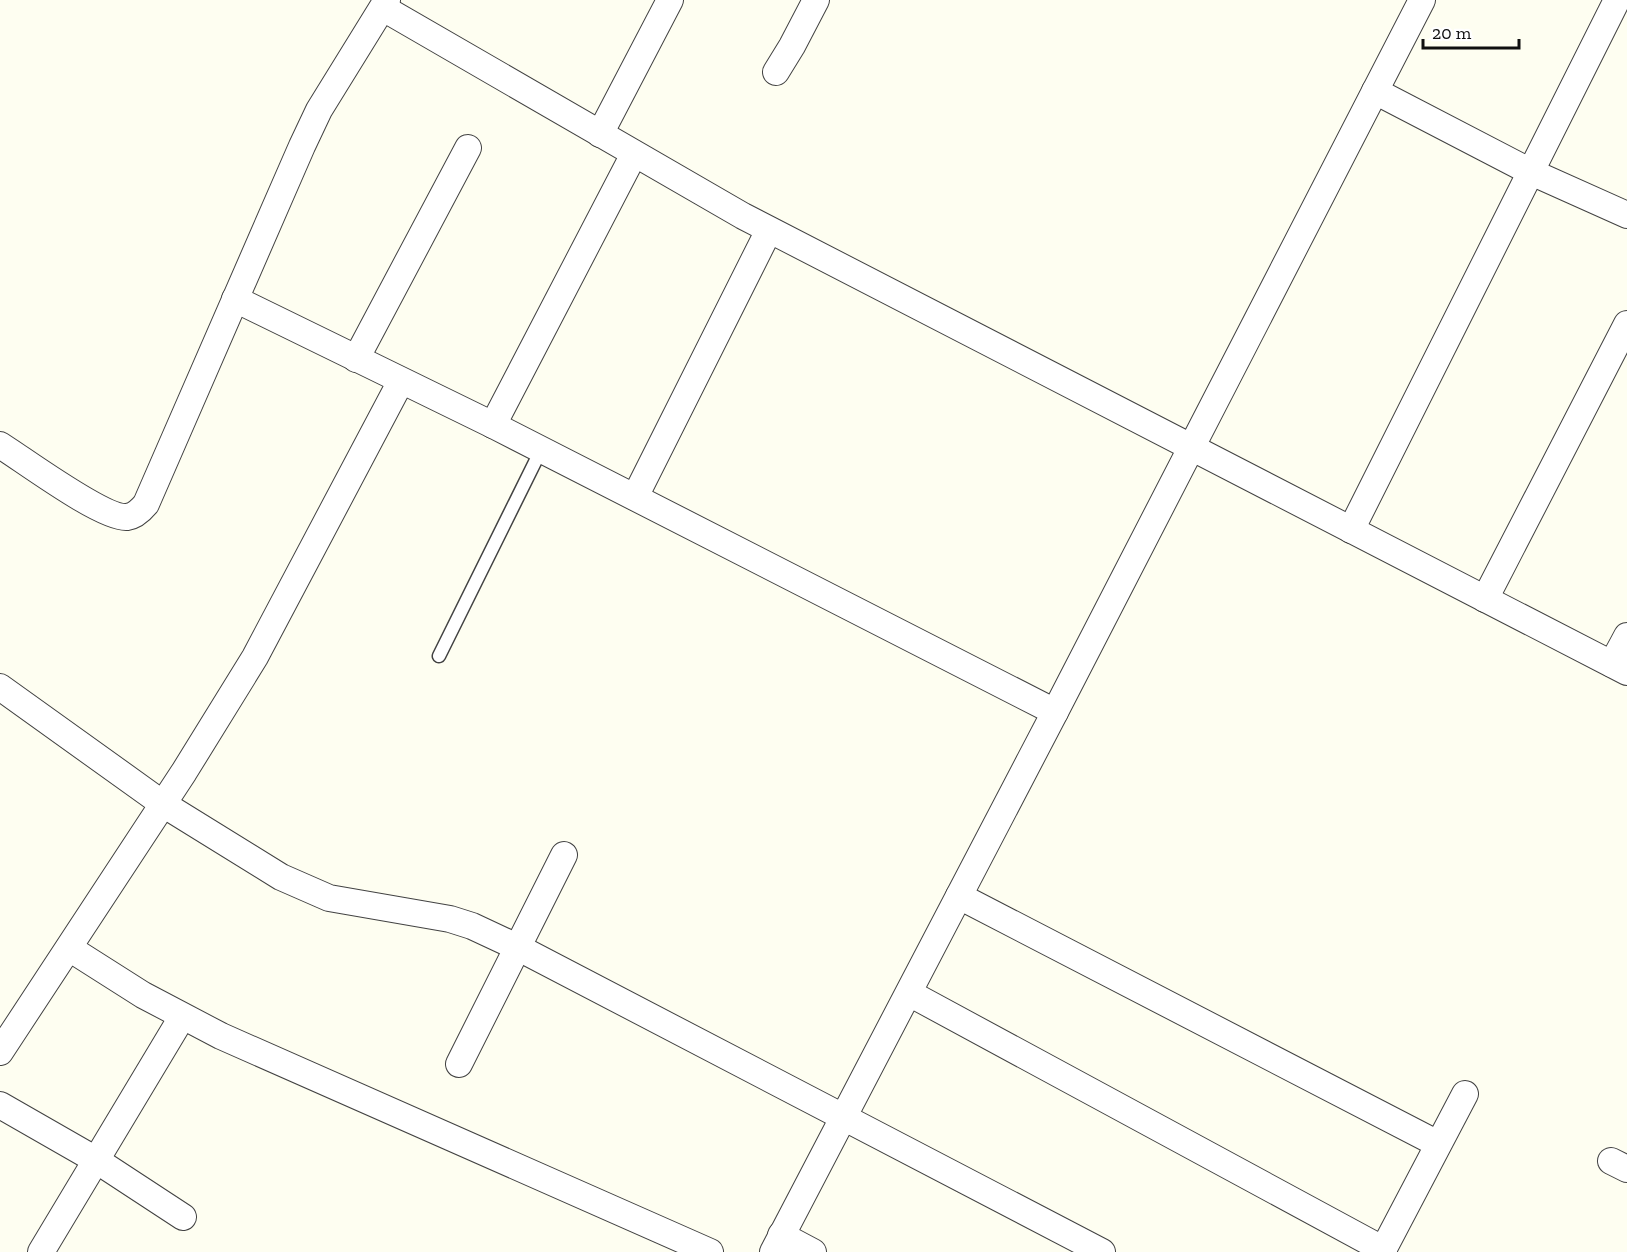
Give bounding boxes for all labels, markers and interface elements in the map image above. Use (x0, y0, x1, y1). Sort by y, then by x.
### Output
scale bar (1423, 12, 1519, 50)
text: 20 m (1432, 22, 1472, 44)

